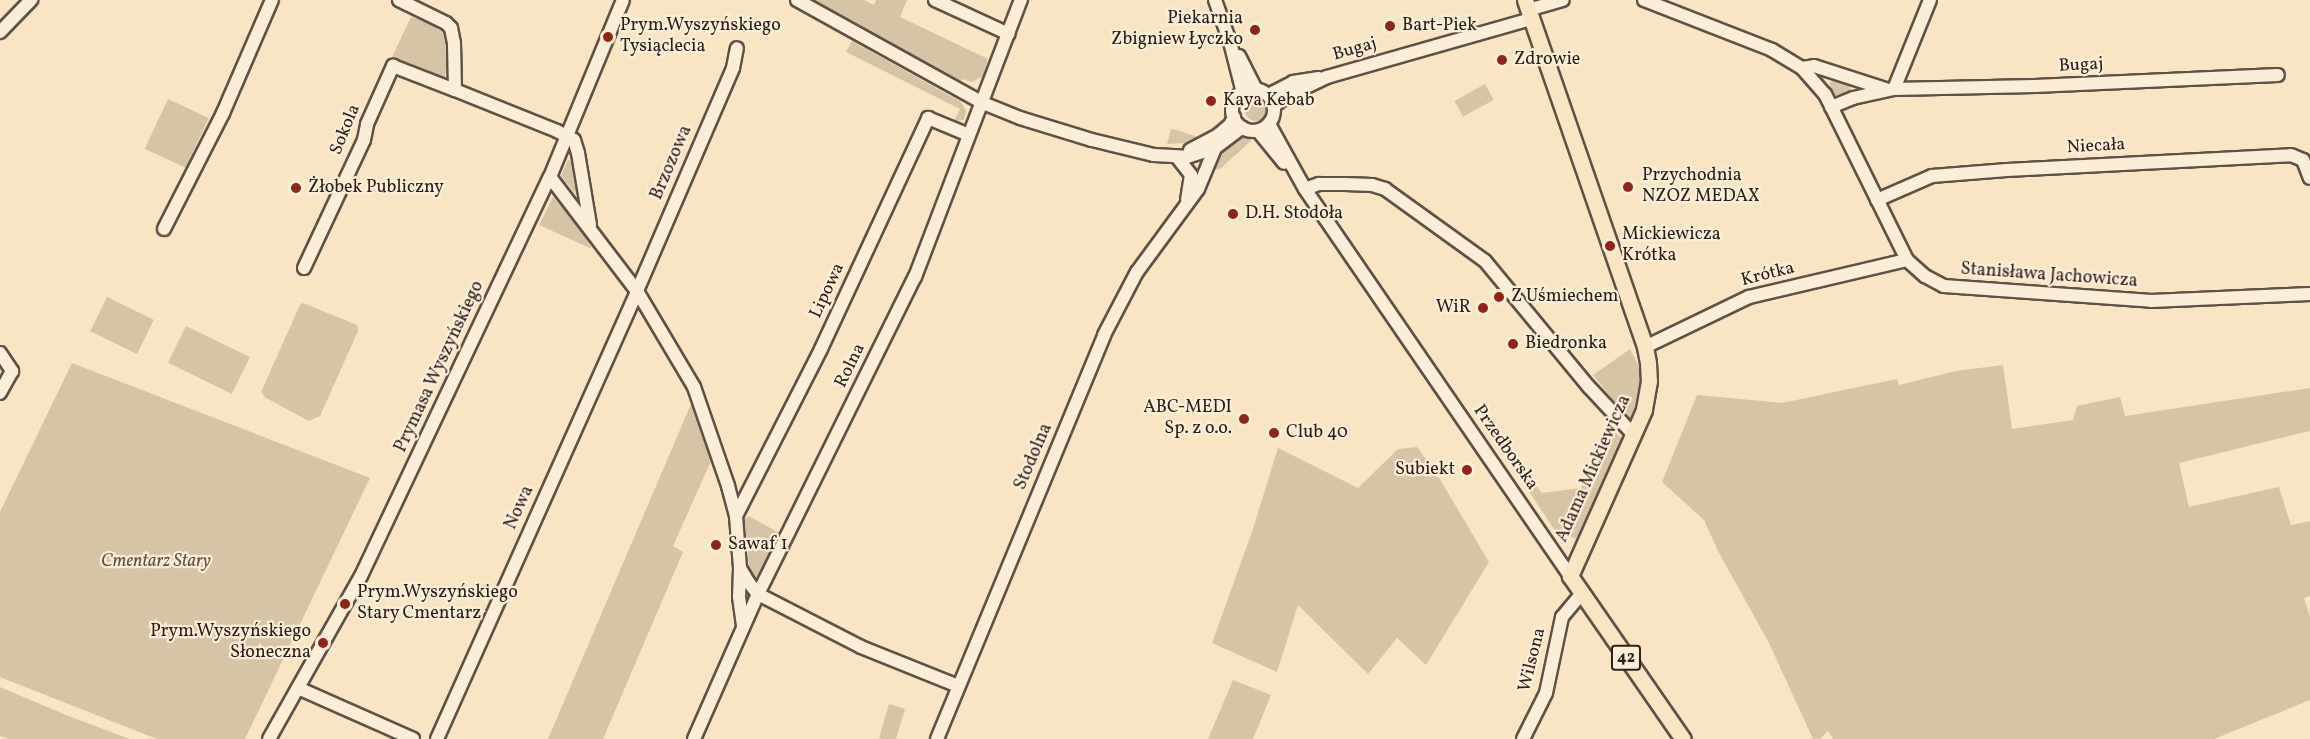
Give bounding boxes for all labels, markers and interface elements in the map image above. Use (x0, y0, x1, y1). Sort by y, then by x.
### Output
place label: Piekarnia Zbigniew Łyczko (1111, 9, 1243, 52)
place label: Bart-Piek (1402, 15, 1477, 37)
place label: Prym.Wyszyńskiego Tysiąclecia (620, 16, 781, 58)
marker: Bart-Piek (1383, 19, 1397, 33)
marker: Piekarnia Zbigniew Łyczko (1248, 23, 1262, 37)
marker: Prym.Wyszyńskiego Tysiąclecia (601, 30, 615, 44)
street label: Bugaj (1331, 33, 1379, 67)
place label: Zdrowie (1514, 49, 1580, 71)
marker: Zdrowie (1495, 53, 1509, 67)
street label: Bugaj (2058, 54, 2104, 78)
place label: Kaya Kebab (1223, 90, 1315, 112)
marker: Kaya Kebab (1204, 94, 1218, 108)
street label: Sokola (326, 102, 366, 158)
street label: Brzozowa (647, 123, 697, 203)
street label: Niecała (2066, 135, 2126, 159)
place label: Przychodnia NZOZ MEDAX (1642, 166, 1760, 208)
place label: Żłobek Publiczny (308, 177, 444, 199)
marker: Przychodnia NZOZ MEDAX (1619, 178, 1637, 196)
marker: Żłobek Publiczny (289, 181, 303, 195)
place label: D.H. Stodoła (1245, 203, 1343, 225)
marker: D.H. Stodoła (1226, 207, 1240, 221)
place label: Mickiewicza Krótka (1622, 225, 1721, 268)
marker: Mickiewicza Krótka (1603, 239, 1617, 253)
street label: Krótka (1739, 258, 1797, 292)
street label: Stanisława Jachowicza (1960, 259, 2138, 293)
street label: Lipowa (806, 260, 850, 322)
street label: Prymasa Wyszyńskiego (391, 278, 489, 456)
place label: Z Uśmiechem (1511, 286, 1618, 308)
marker: Z Uśmiechem (1492, 290, 1506, 304)
place label: WiR (1436, 297, 1471, 319)
marker: WiR (1476, 301, 1490, 315)
place label: Biedronka (1525, 333, 1607, 355)
marker: Biedronka (1506, 337, 1520, 351)
street label: Rolna (831, 340, 871, 392)
street label: Adama Mickiewicza (1552, 392, 1636, 546)
place label: ABC-MEDI Sp. z o.o. (1143, 398, 1232, 440)
street label: Przedborska (1468, 401, 1542, 495)
marker: ABC-MEDI Sp. z o.o. (1237, 412, 1251, 426)
street label: Stodolna (1010, 420, 1058, 494)
place label: Club 40 (1286, 422, 1348, 444)
marker: Club 40 (1267, 426, 1281, 440)
place label: Subiekt (1395, 459, 1455, 481)
marker: Subiekt (1460, 463, 1474, 477)
street label: Nowa (501, 483, 539, 533)
place label: Sawaf 1 (728, 534, 786, 556)
marker: Sawaf 1 (709, 538, 723, 552)
park label: Cmentarz Stary (101, 551, 211, 573)
place label: Prym.Wyszyńskiego Stary Cmentarz (357, 583, 518, 626)
marker: Prym.Wyszyńskiego Stary Cmentarz (338, 597, 352, 611)
place label: Prym.Wyszyńskiego Słoneczna (150, 622, 311, 664)
street label: Wilsona (1515, 626, 1551, 694)
marker: Prym.Wyszyńskiego Słoneczna (316, 636, 330, 650)
road number: 42 (1610, 645, 1642, 671)

